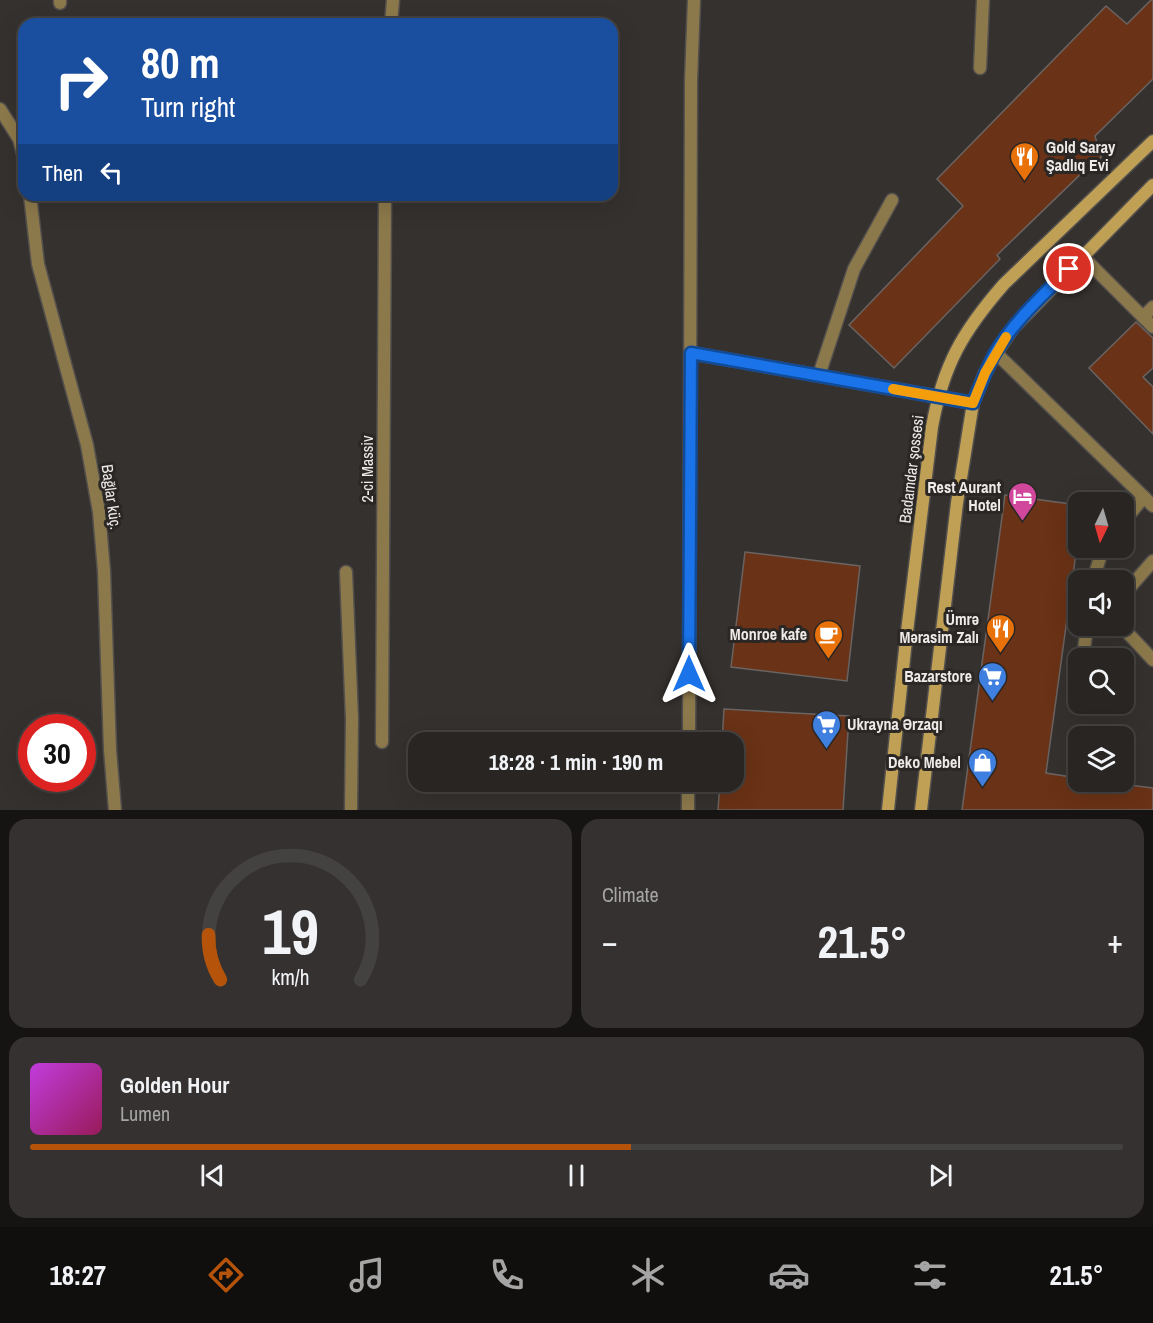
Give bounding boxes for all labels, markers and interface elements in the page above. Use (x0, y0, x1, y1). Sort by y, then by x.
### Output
text: 80 m (141, 35, 220, 91)
icon: right (42, 42, 120, 120)
text: Turn right (141, 89, 235, 125)
place label: Gold Saray Şadlıq Evi (1046, 136, 1116, 176)
restaurant icon: Gold Saray Şadlıq Evi (1009, 140, 1041, 182)
icon: left (95, 156, 128, 189)
text: Then (42, 158, 83, 188)
pin (1043, 243, 1094, 294)
icon: arrive (1052, 252, 1085, 285)
street label: Badamdar şossesi (893, 414, 929, 524)
street label: 2-ci Massiv (356, 435, 378, 503)
street label: Bağlar küç. (97, 463, 127, 531)
place label: Rest Aurant Hotel (927, 476, 1002, 516)
hotel icon: Rest Aurant Hotel (1006, 480, 1038, 522)
north arrow (1068, 492, 1134, 558)
map controls (1068, 492, 1134, 792)
button: sound (1068, 570, 1134, 636)
place label: Ümrə Mərasim Zalı (900, 608, 979, 648)
restaurant icon: Ümrə Mərasim Zalı (984, 612, 1016, 654)
cafe icon: Monroe kafe (812, 618, 844, 660)
place label: Monroe kafe (730, 623, 807, 645)
position arrow (657, 642, 721, 706)
button: search (1068, 648, 1134, 714)
supermarket icon: Bazarstore (977, 660, 1009, 702)
place label: Bazarstore (904, 665, 972, 687)
supermarket icon: Ukrayna Ərzaqı (810, 708, 842, 750)
place label: Ukrayna Ərzaqı (847, 713, 943, 735)
speed limit sign: 30 (18, 714, 96, 792)
button: layers (1068, 726, 1134, 792)
shop icon: Deko Mebel (966, 746, 998, 788)
text: 18:28 · 1 min · 190 m (489, 747, 663, 777)
place label: Deko Mebel (888, 751, 961, 773)
text: Climate (602, 881, 659, 908)
text: 19 (262, 889, 319, 973)
text: 21.5° (818, 911, 907, 972)
text: − (602, 919, 618, 963)
text: + (1107, 919, 1123, 963)
text: km/h (271, 964, 310, 993)
text: Golden Hour (120, 1070, 229, 1100)
text: Lumen (120, 1100, 170, 1127)
icon: previous (196, 1159, 229, 1192)
icon: pause (560, 1159, 593, 1192)
icon: next (924, 1159, 957, 1192)
icon: directions (205, 1254, 247, 1296)
icon: music (346, 1254, 388, 1296)
icon: phone (486, 1254, 528, 1296)
icon: climate (627, 1254, 669, 1296)
icon: car (768, 1254, 810, 1296)
icon: filters (909, 1254, 951, 1296)
text: 18:27 (49, 1257, 106, 1293)
text: 21.5° (1050, 1257, 1104, 1293)

